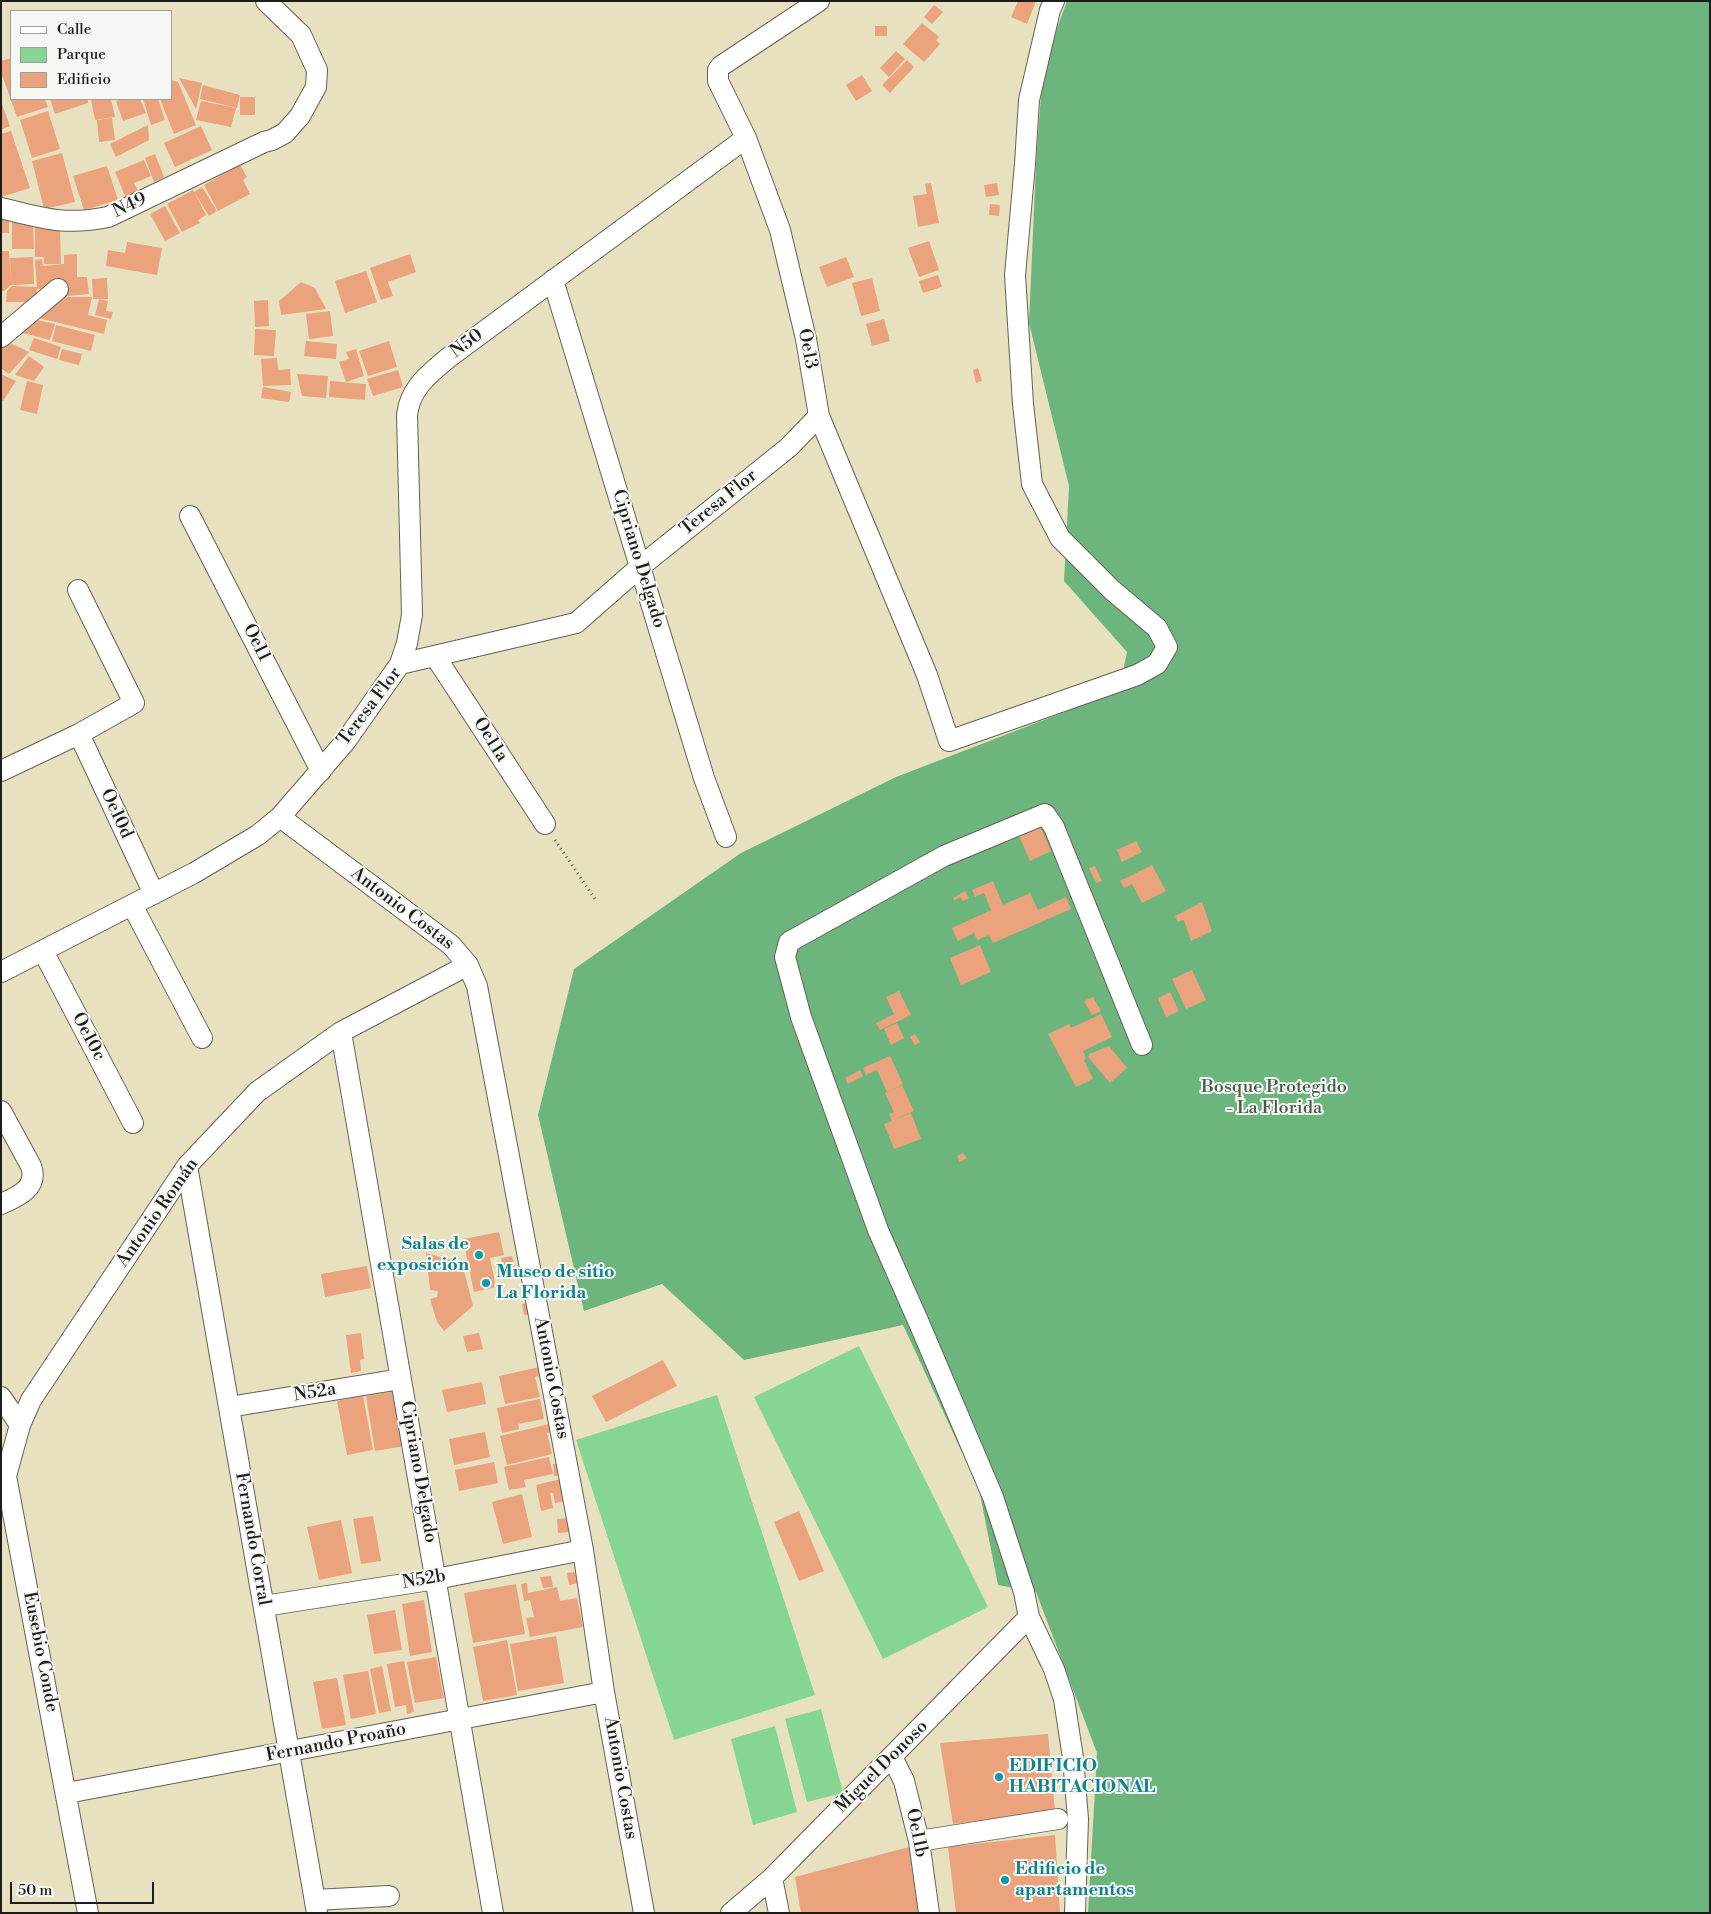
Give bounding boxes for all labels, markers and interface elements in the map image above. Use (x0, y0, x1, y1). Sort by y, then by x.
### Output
legend (10, 10, 172, 100)
text: Calle (57, 20, 91, 39)
text: Parque (57, 45, 106, 64)
text: Edificio (57, 70, 111, 89)
street label: N49 (110, 189, 150, 223)
street label: N50 (446, 325, 488, 363)
street label: Oe13 (793, 327, 821, 371)
street label: Teresa Flor (676, 465, 762, 541)
street label: Cipriano Delgado (607, 487, 669, 631)
street label: Oe11 (237, 621, 275, 665)
street label: Teresa Flor (334, 664, 406, 750)
street label: Oe11a (468, 714, 512, 766)
street label: Oe10d (95, 786, 137, 842)
street label: Antonio Costas (346, 863, 458, 955)
street label: Oe10c (66, 1009, 110, 1065)
park label: Bosque Protegido - La Florida (1201, 1077, 1347, 1120)
street label: Antonio Román (112, 1154, 204, 1272)
place label: Salas de exposición (377, 1234, 469, 1276)
marker: Salas de exposición (473, 1249, 485, 1261)
place label: Museo de sitio La Florida (496, 1262, 615, 1304)
marker: Museo de sitio La Florida (480, 1277, 492, 1289)
street label: Antonio Costas (529, 1315, 573, 1441)
street label: N52a (292, 1379, 338, 1407)
street label: Cipriano Delgado (395, 1399, 441, 1545)
street label: Fernando Corral (230, 1471, 274, 1607)
street label: N52b (401, 1566, 447, 1594)
street label: Eusebio Conde (18, 1590, 62, 1714)
street label: Antonio Costas (599, 1715, 641, 1841)
street label: Miguel Donoso (831, 1716, 933, 1818)
street label: Fernando Proaño (264, 1719, 408, 1767)
place label: EDIFICIO HABITACIONAL (1009, 1756, 1155, 1798)
marker: EDIFICIO HABITACIONAL (993, 1771, 1005, 1783)
street label: Oe11b (900, 1807, 932, 1859)
place label: Edificio de apartamentos (1015, 1859, 1134, 1902)
scale bar (12, 1872, 156, 1904)
marker: Edificio de apartamentos (999, 1874, 1011, 1886)
text: 50 m (18, 1881, 52, 1900)

